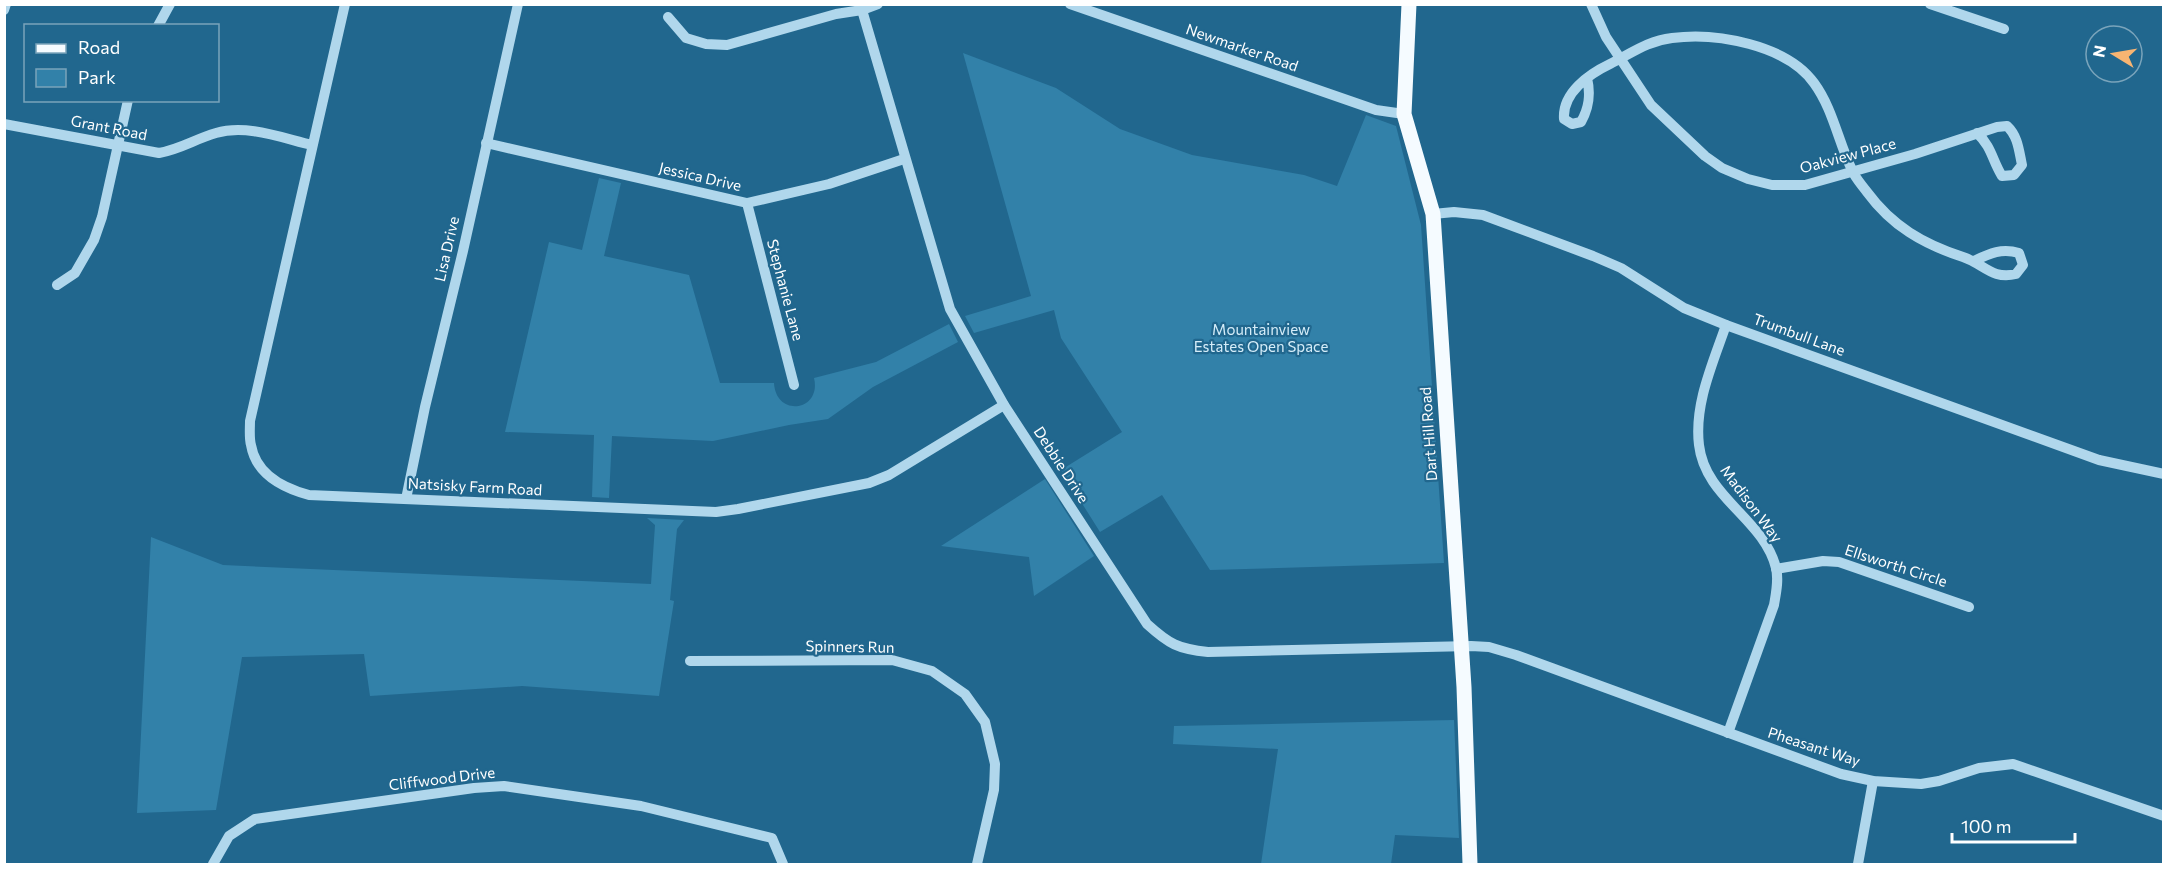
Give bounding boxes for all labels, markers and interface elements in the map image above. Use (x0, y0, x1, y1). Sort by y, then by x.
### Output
street label: Newmarker Road (1184, 19, 1301, 75)
legend (24, 24, 219, 102)
north arrow (2084, 24, 2144, 84)
text: Road (78, 36, 120, 58)
text: N (2088, 43, 2109, 59)
text: Park (78, 66, 116, 88)
street label: Grant Road (70, 111, 149, 143)
street label: Oakview Place (1798, 134, 1898, 177)
street label: Jessica Drive (657, 158, 743, 194)
street label: Lisa Drive (430, 214, 462, 283)
street label: Stephanie Lane (764, 237, 808, 342)
street label: Trumbull Lane (1751, 309, 1848, 359)
park label: Mountainview Estates Open Space (1194, 320, 1328, 355)
street label: Dart Hill Road (1416, 386, 1440, 482)
street label: Debbie Drive (1030, 423, 1093, 506)
street label: Madison Way (1717, 461, 1787, 546)
street label: Natsisky Farm Road (407, 473, 543, 499)
street label: Ellsworth Circle (1843, 540, 1950, 590)
street label: Spinners Run (805, 636, 895, 656)
street label: Pheasant Way (1766, 723, 1863, 770)
street label: Cliffwood Drive (388, 763, 496, 793)
scale bar (1952, 806, 2075, 844)
text: 100 m (1961, 815, 2011, 837)

